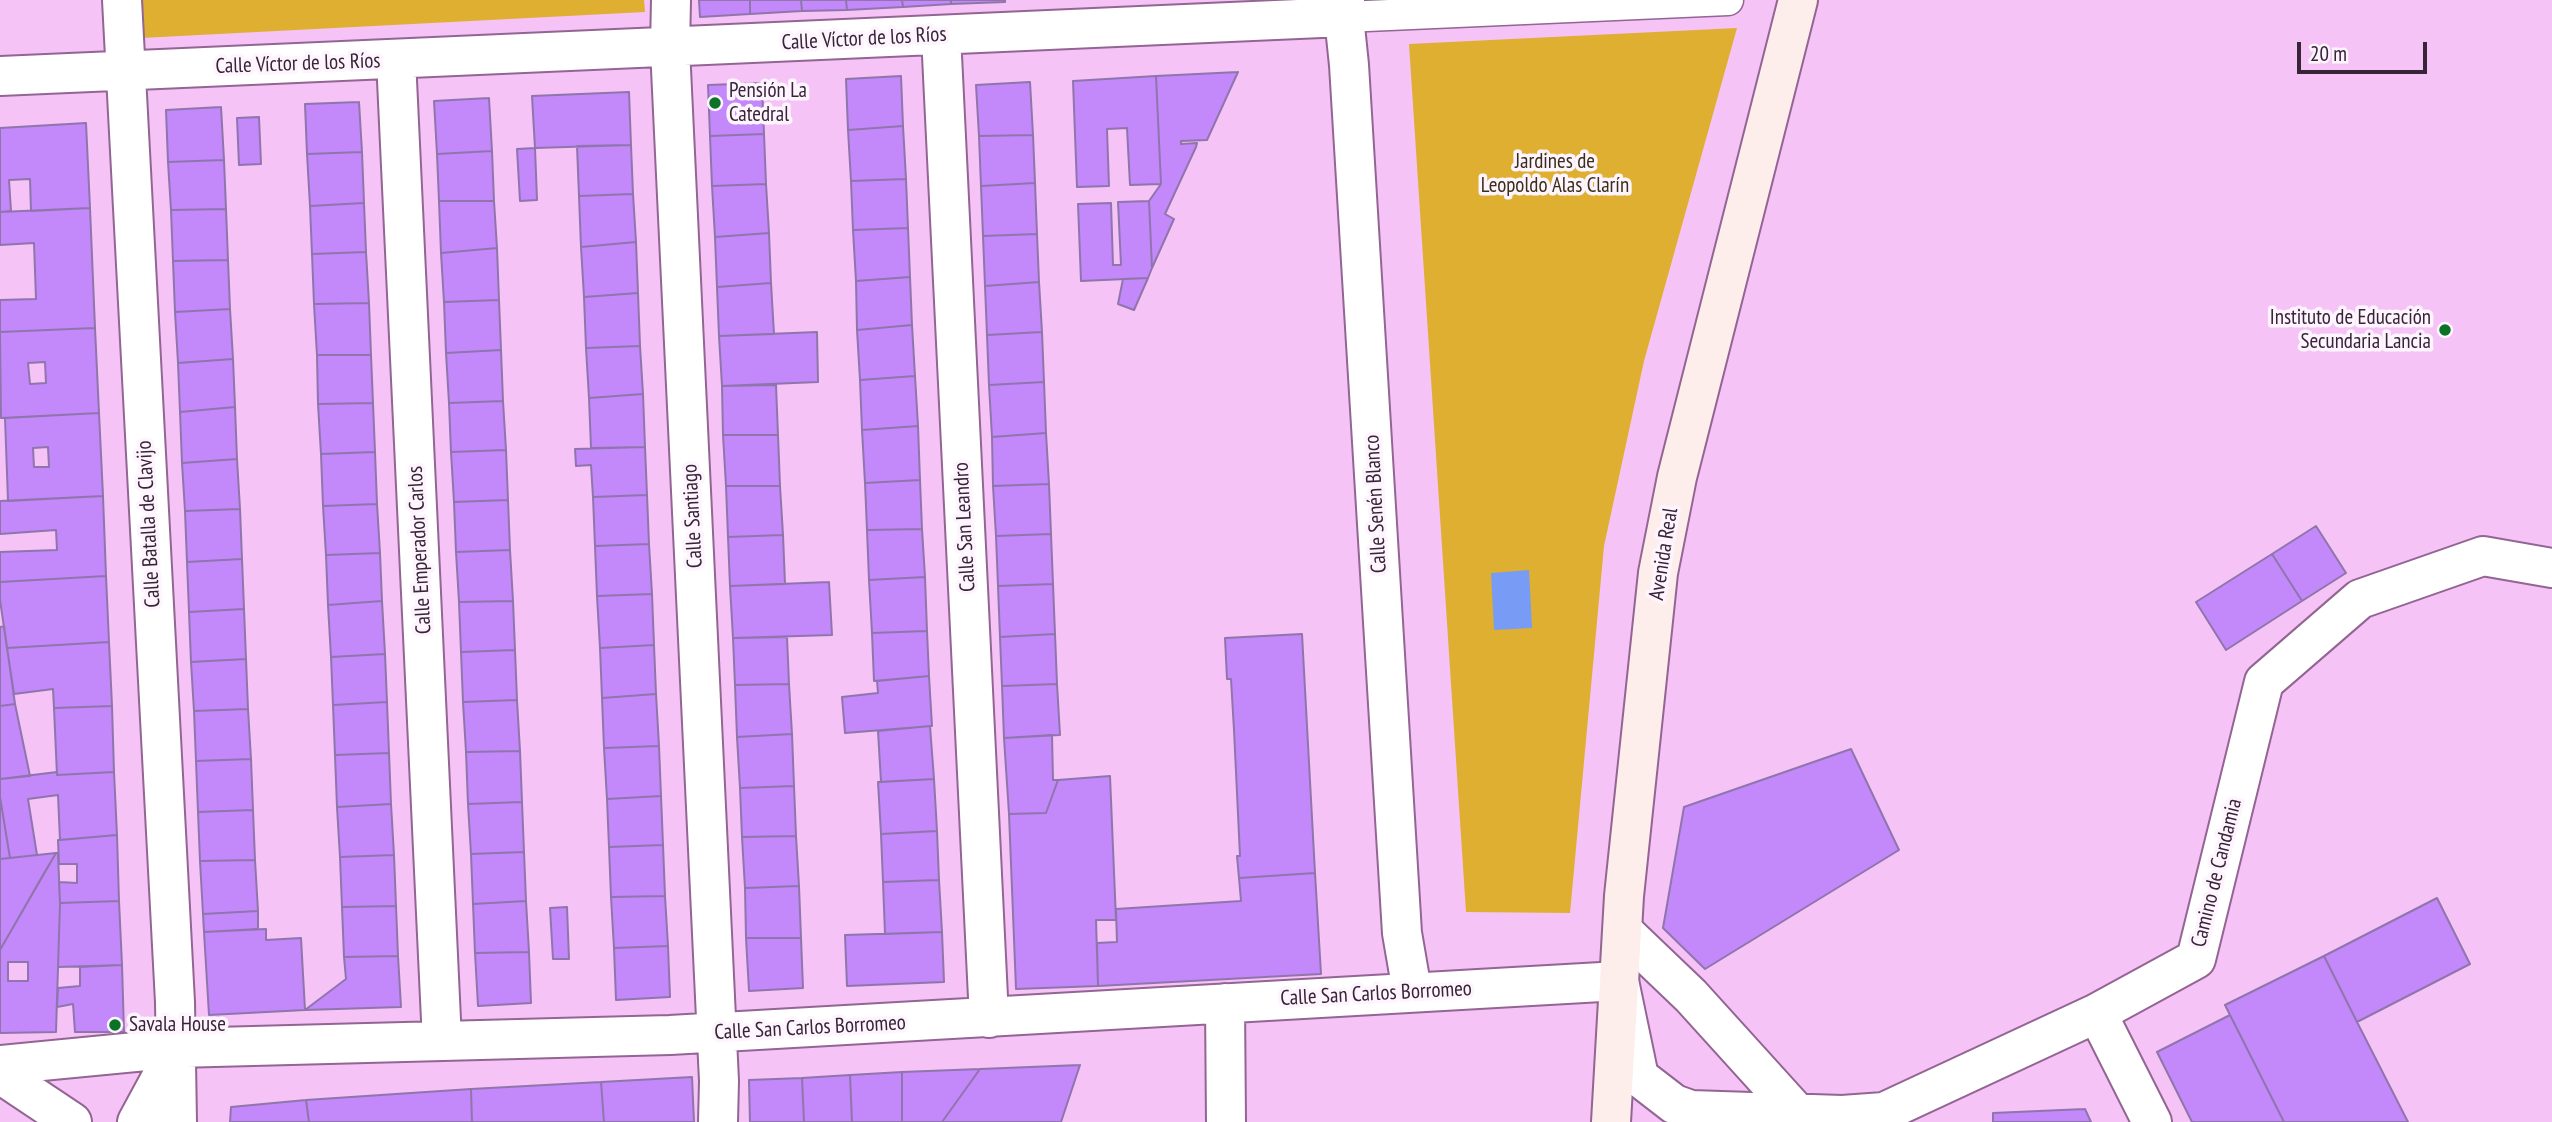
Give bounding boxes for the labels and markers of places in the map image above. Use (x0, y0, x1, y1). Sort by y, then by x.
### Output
place label: Pensión La Catedral (729, 78, 807, 128)
marker: Pensión La Catedral (707, 95, 723, 111)
place label: Instituto de Educación Secundaria Lancia (2270, 305, 2431, 355)
marker: Instituto de Educación Secundaria Lancia (2437, 322, 2453, 338)
place label: Savala House (129, 1012, 226, 1038)
marker: Savala House (107, 1017, 123, 1033)

